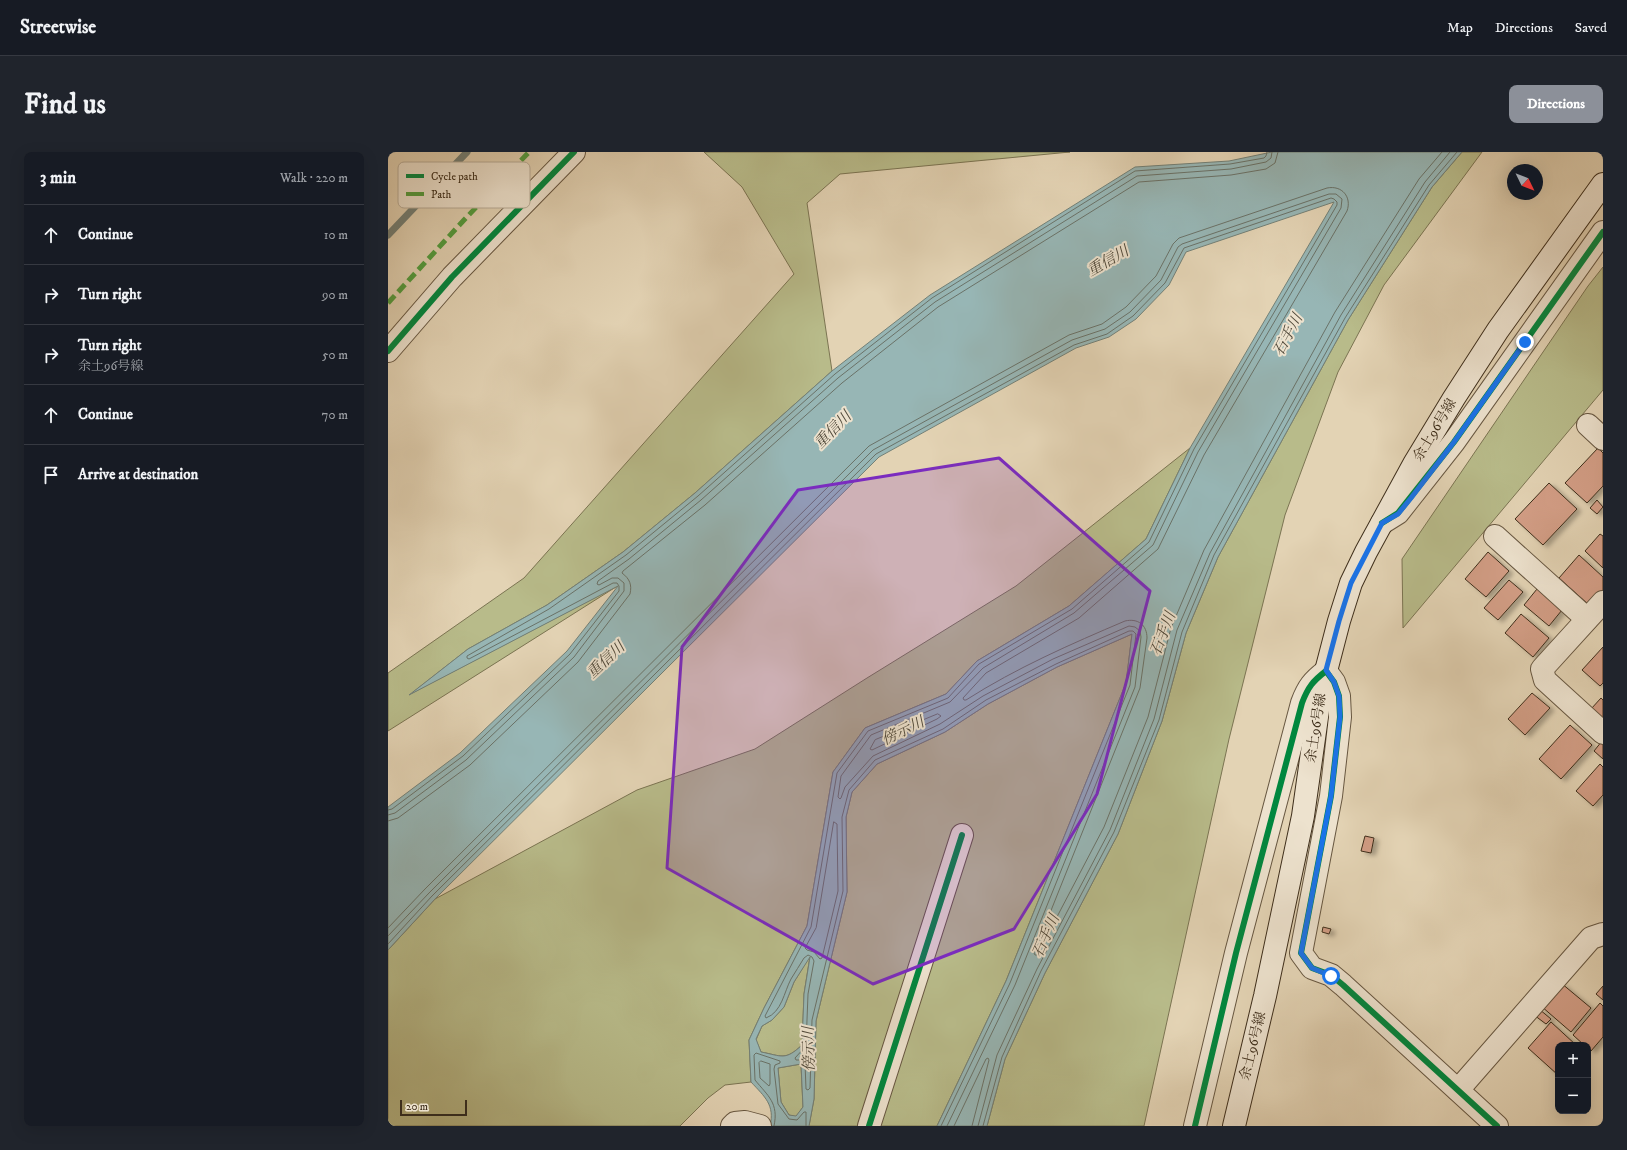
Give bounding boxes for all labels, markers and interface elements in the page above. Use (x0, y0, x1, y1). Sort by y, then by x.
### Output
text: Streetwise (20, 16, 96, 39)
text: Map (1447, 19, 1473, 37)
text: Directions (1495, 19, 1553, 37)
text: Saved (1575, 19, 1607, 37)
button: Directions (1509, 85, 1603, 123)
text: Find us (24, 87, 106, 122)
legend (398, 162, 530, 208)
north arrow (1507, 164, 1543, 200)
text: 3 min (40, 167, 76, 189)
text: Walk · 220 m (280, 170, 348, 186)
text: Cycle path (431, 170, 478, 184)
text: Path (431, 188, 452, 202)
icon: ahead (40, 224, 62, 246)
text: Continue (78, 225, 133, 244)
text: 10 m (324, 227, 348, 243)
water label: 重信川 (1084, 241, 1134, 280)
icon: right (40, 284, 62, 306)
text: Turn right (78, 285, 141, 304)
text: 90 m (322, 287, 348, 303)
water label: 石手川 (1269, 309, 1308, 359)
route end (1516, 333, 1534, 351)
text: Turn right (78, 336, 141, 355)
icon: right (40, 344, 62, 366)
text: 50 m (322, 347, 348, 363)
text: 余土96号線 (78, 358, 143, 374)
street label: 余土96号線 (1409, 395, 1461, 465)
icon: ahead (40, 404, 62, 426)
text: Continue (78, 405, 133, 424)
water label: 重信川 (811, 406, 857, 453)
text: 70 m (322, 407, 348, 423)
icon: arrive (40, 464, 62, 486)
text: Arrive at destination (78, 465, 198, 484)
water label: 石手川 (1146, 608, 1181, 658)
water label: 重信川 (583, 636, 630, 682)
street label: 余土96号線 (1302, 692, 1330, 764)
water label: 傍示川 (879, 712, 929, 749)
water label: 石手川 (1028, 910, 1065, 960)
route start (1322, 967, 1340, 985)
street label: 余土96号線 (1236, 1010, 1270, 1082)
water label: 傍示川 (799, 1024, 819, 1072)
map controls (1555, 1042, 1591, 1114)
button: + (1555, 1042, 1591, 1078)
button: − (1555, 1078, 1591, 1114)
scale bar (400, 1098, 467, 1117)
text: 20 m (406, 1100, 428, 1114)

